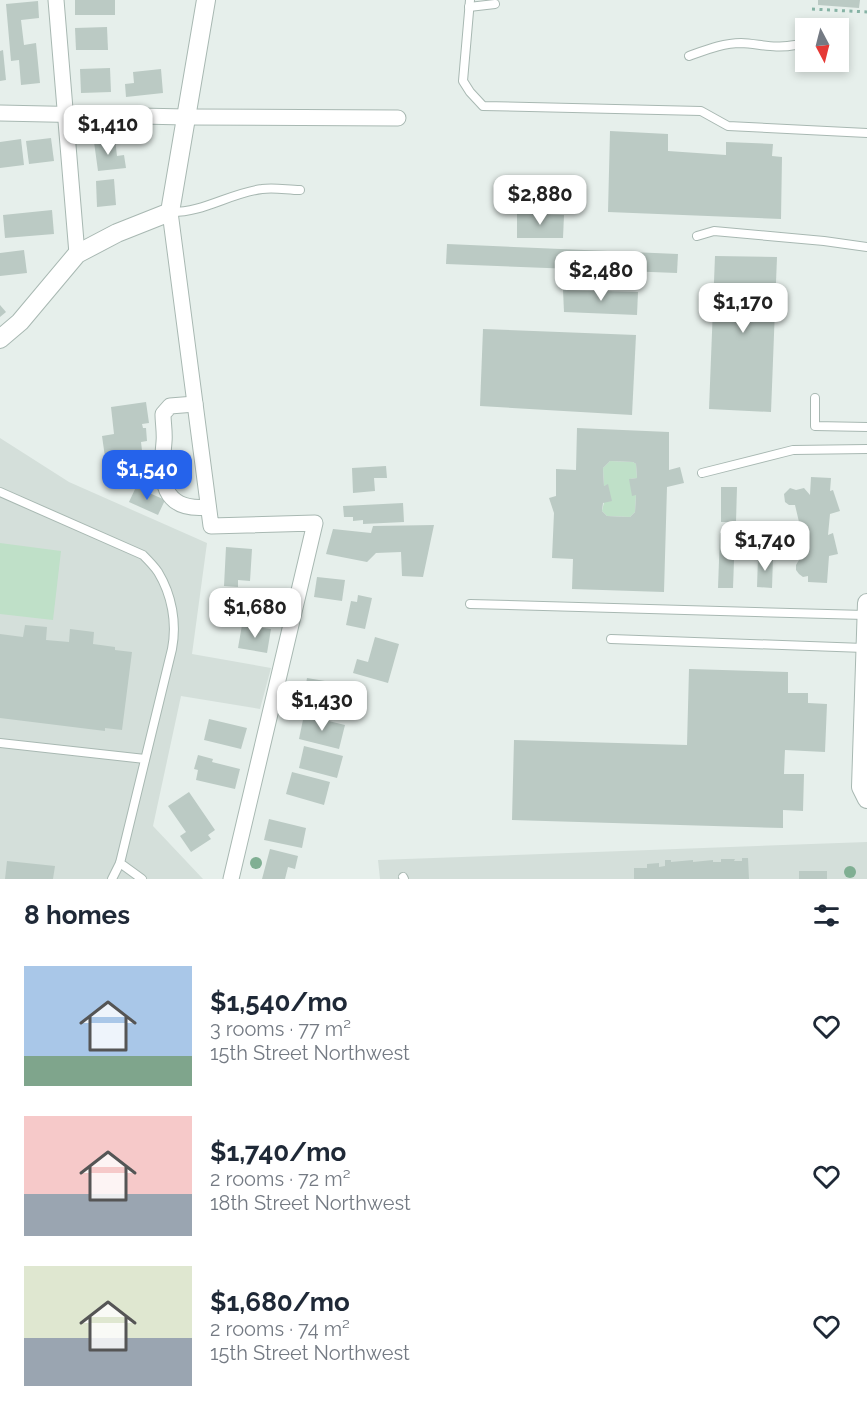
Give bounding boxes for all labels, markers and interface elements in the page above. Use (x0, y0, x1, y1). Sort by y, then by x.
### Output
north arrow (795, 18, 849, 72)
map controls (795, 18, 849, 72)
pin: $1,410 (59, 105, 157, 156)
text: $1,410 (78, 112, 138, 136)
pin: $2,880 (491, 175, 589, 226)
text: $2,880 (507, 182, 573, 206)
pin: $2,480 (552, 251, 650, 302)
text: $2,480 (569, 258, 633, 282)
pin: $1,170 (694, 283, 792, 334)
text: $1,170 (713, 290, 773, 314)
pin: $1,540 (98, 450, 196, 501)
text: $1,540 (116, 457, 178, 481)
pin: $1,740 (716, 521, 814, 572)
text: $1,740 (735, 528, 795, 552)
pin: $1,680 (206, 588, 304, 639)
text: $1,680 (223, 595, 287, 619)
pin: $1,430 (273, 681, 371, 732)
text: $1,430 (291, 688, 353, 712)
icon: filters (810, 899, 843, 932)
text: 8 homes (24, 900, 130, 930)
text: $1,540/mo (210, 987, 348, 1017)
icon: home (72, 990, 144, 1062)
icon: heart (810, 1010, 843, 1043)
text: 3 rooms · 77 m² (210, 1017, 351, 1041)
text: 15th Street Northwest (210, 1041, 410, 1065)
text: $1,740/mo (210, 1137, 346, 1167)
icon: home (72, 1140, 144, 1212)
icon: heart (810, 1160, 843, 1193)
text: 2 rooms · 72 m² (210, 1167, 350, 1191)
text: 18th Street Northwest (210, 1191, 411, 1215)
text: $1,680/mo (210, 1287, 350, 1317)
icon: home (72, 1290, 144, 1362)
icon: heart (810, 1310, 843, 1343)
text: 2 rooms · 74 m² (210, 1317, 350, 1341)
text: 15th Street Northwest (210, 1341, 410, 1365)

